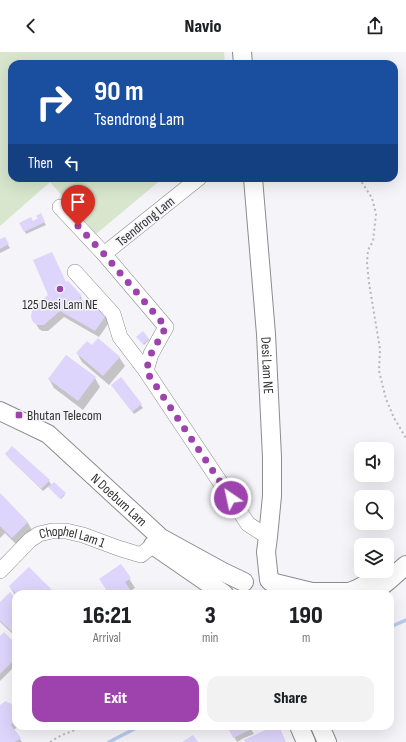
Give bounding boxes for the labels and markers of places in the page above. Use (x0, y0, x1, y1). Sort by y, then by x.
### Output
pin (61, 185, 95, 226)
marker: 125 Desi Lam NE (55, 284, 65, 294)
place label: 125 Desi Lam NE (22, 296, 98, 313)
place label: Bhutan Telecom (27, 407, 102, 424)
marker: Bhutan Telecom (14, 410, 24, 420)

